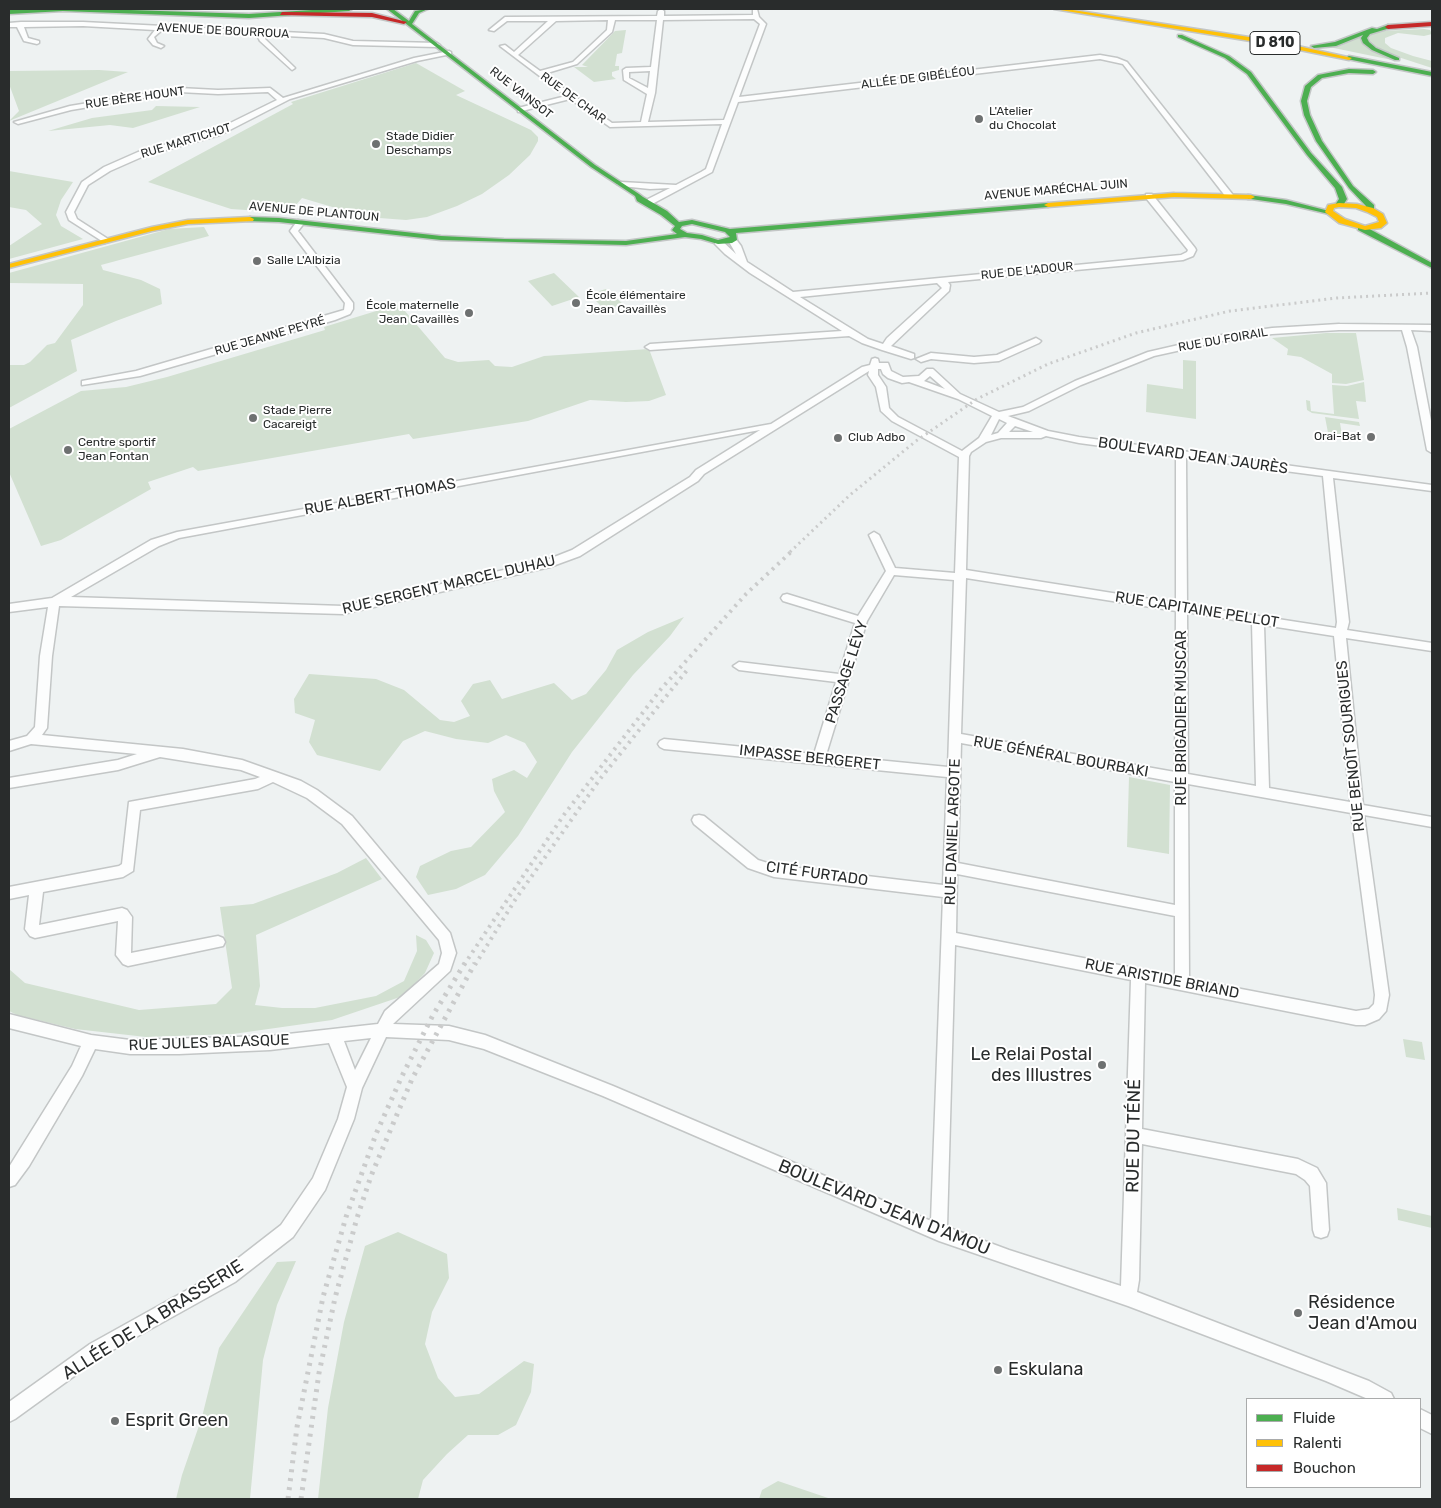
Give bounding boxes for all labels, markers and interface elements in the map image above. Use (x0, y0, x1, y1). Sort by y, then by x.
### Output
street label: AVENUE DE BOURROUA (156, 20, 290, 42)
road number: D 810 (1250, 32, 1300, 54)
street label: RUE VAINSOT (487, 64, 555, 122)
street label: ALLÉE DE GIBÉLÉOU (860, 64, 976, 92)
street label: RUE DE CHAR (537, 69, 609, 127)
street label: RUE BÈRE HOUNT (84, 84, 186, 112)
place label: L'Atelier du Chocolat (989, 105, 1056, 133)
marker: L'Atelier du Chocolat (973, 113, 985, 125)
street label: RUE MARTICHOT (139, 120, 233, 162)
place label: Stade Didier Deschamps (386, 130, 454, 158)
marker: Stade Didier Deschamps (370, 138, 382, 150)
street label: AVENUE MARÉCHAL JUIN (984, 177, 1128, 203)
street label: AVENUE DE PLANTOUN (248, 199, 380, 225)
place label: Salle L'Albizia (267, 254, 341, 268)
marker: Salle L'Albizia (251, 255, 263, 267)
street label: RUE DE L'ADOUR (980, 259, 1074, 283)
place label: École élémentaire Jean Cavaillès (586, 289, 686, 317)
marker: École élémentaire Jean Cavaillès (570, 297, 582, 309)
place label: École maternelle Jean Cavaillès (366, 299, 459, 327)
marker: École maternelle Jean Cavaillès (463, 307, 475, 319)
street label: RUE JEANNE PEYRÉ (213, 313, 327, 359)
street label: RUE DU FOIRAIL (1177, 325, 1269, 355)
place label: Stade Pierre Cacareigt (263, 404, 332, 432)
marker: Stade Pierre Cacareigt (247, 412, 259, 424)
place label: Orai-Bat (1314, 430, 1361, 444)
place label: Club Adbo (848, 431, 905, 445)
marker: Orai-Bat (1365, 431, 1377, 443)
marker: Club Adbo (832, 432, 844, 444)
street label: BOULEVARD JEAN JAURÈS (1097, 434, 1289, 478)
place label: Centre sportif Jean Fontan (78, 436, 156, 464)
marker: Centre sportif Jean Fontan (62, 444, 74, 456)
street label: RUE ALBERT THOMAS (303, 475, 457, 519)
street label: RUE SERGENT MARCEL DUHAU (341, 552, 557, 618)
street label: RUE CAPITAINE PELLOT (1114, 588, 1280, 632)
street label: PASSAGE LÉVY (822, 618, 872, 726)
street label: RUE BRIGADIER MUSCAR (1173, 630, 1191, 806)
street label: RUE BENOÎT SOURIGUES (1333, 659, 1369, 833)
street label: RUE GÉNÉRAL BOURBAKI (972, 733, 1150, 781)
street label: IMPASSE BERGERET (738, 742, 882, 774)
street label: RUE DANIEL ARGOTE (941, 758, 965, 906)
street label: CITÉ FURTADO (765, 858, 869, 890)
street label: RUE ARISTIDE BRIAND (1083, 955, 1241, 1003)
street label: RUE JULES BALASQUE (128, 1031, 290, 1055)
place label: Le Relai Postal des Illustres (970, 1044, 1092, 1086)
marker: Le Relai Postal des Illustres (1096, 1059, 1108, 1071)
street label: RUE DU TÉNÉ (1122, 1079, 1146, 1193)
street label: BOULEVARD JEAN D'AMOU (775, 1155, 993, 1261)
street label: ALLÉE DE LA BRASSERIE (58, 1255, 248, 1385)
place label: Résidence Jean d'Amou (1308, 1292, 1417, 1335)
marker: Résidence Jean d'Amou (1292, 1307, 1304, 1319)
place label: Eskulana (1008, 1359, 1083, 1381)
marker: Eskulana (992, 1364, 1004, 1376)
legend (1246, 1398, 1421, 1488)
text: Fluide (1293, 1409, 1335, 1427)
place label: Esprit Green (125, 1410, 228, 1432)
marker: Esprit Green (109, 1415, 121, 1427)
text: Ralenti (1293, 1434, 1342, 1452)
text: Bouchon (1293, 1459, 1356, 1477)

